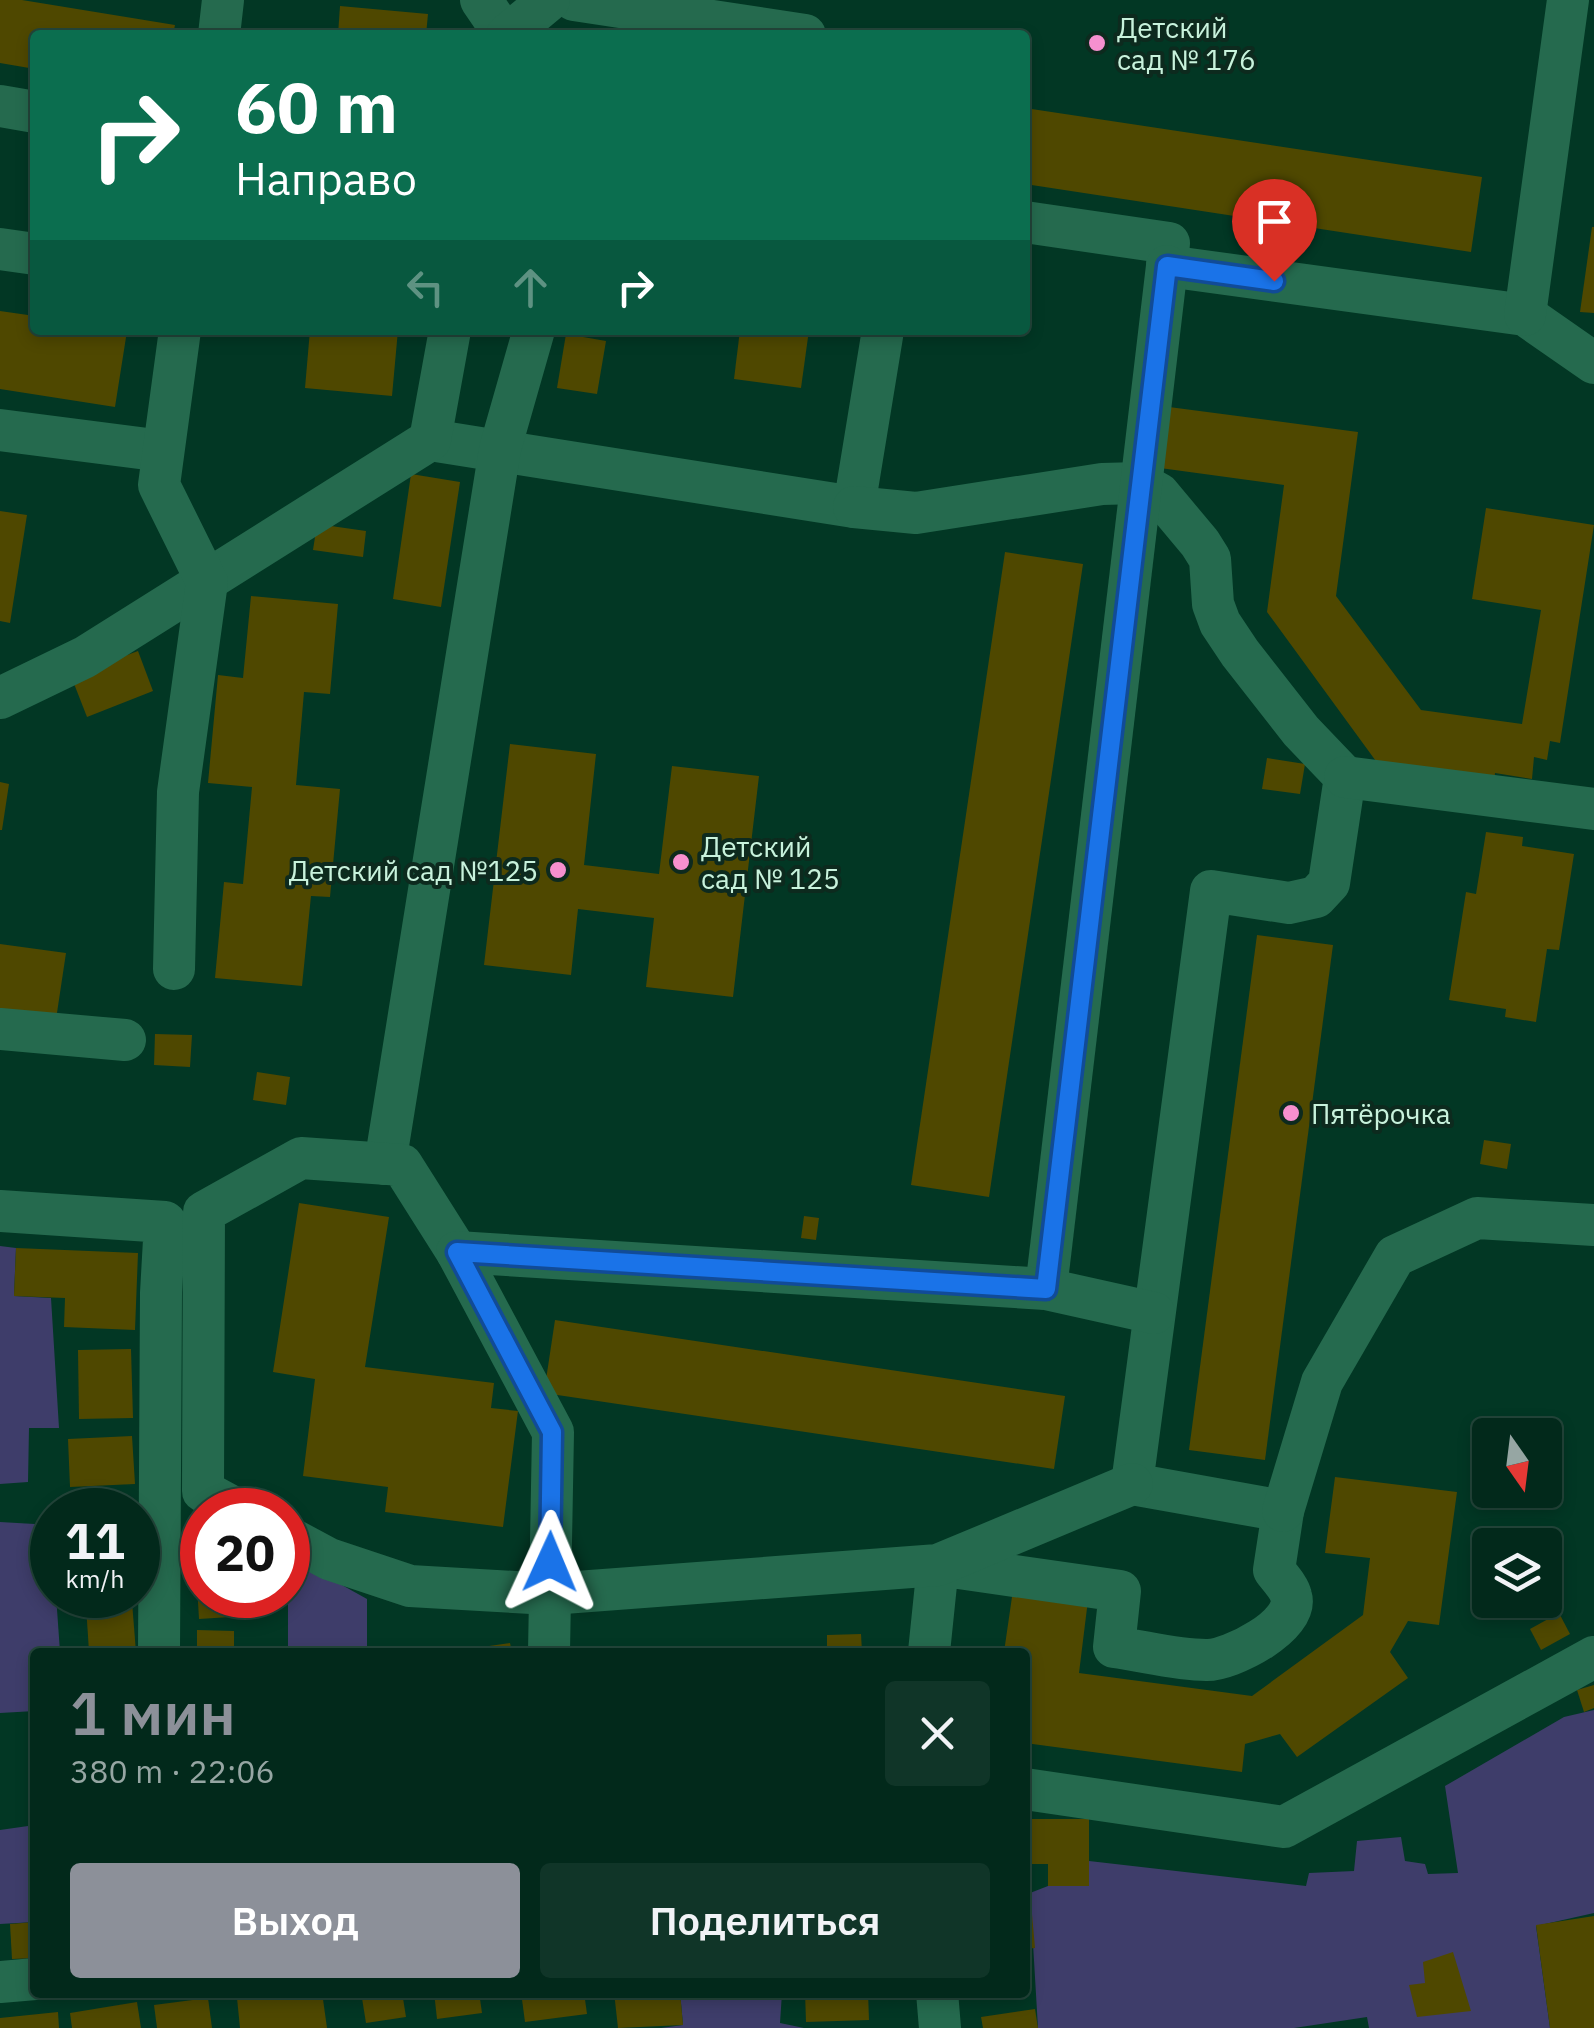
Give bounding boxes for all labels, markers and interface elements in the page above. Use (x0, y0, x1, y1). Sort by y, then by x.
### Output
place label: Детский сад № 176 (1117, 9, 1256, 78)
marker: Детский сад № 176 (1086, 32, 1108, 54)
text: 60 m (235, 61, 398, 152)
icon: right (70, 70, 200, 200)
text: Направо (235, 149, 417, 207)
pin (1232, 179, 1317, 282)
icon: arrive (1247, 194, 1302, 249)
icon: left (398, 260, 453, 315)
icon: ahead (503, 260, 558, 315)
icon: right (608, 260, 663, 315)
place label: Детский сад № 125 (701, 828, 840, 897)
marker: Детский сад № 125 (670, 851, 692, 873)
place label: Детский сад №125 (289, 852, 538, 889)
marker: Детский сад №125 (547, 859, 569, 881)
place label: Пятёрочка (1311, 1095, 1451, 1132)
marker: Пятёрочка (1280, 1102, 1302, 1124)
north arrow (1472, 1418, 1562, 1508)
map controls (1472, 1418, 1562, 1618)
speed limit sign: 20 (180, 1488, 310, 1618)
text: 11 (65, 1508, 125, 1573)
position arrow (498, 1510, 602, 1614)
button: layers (1472, 1528, 1562, 1618)
text: km/h (66, 1562, 124, 1595)
text: 1 мин (70, 1673, 236, 1752)
button: close (885, 1681, 990, 1786)
text: 380 m · 22:06 (70, 1750, 275, 1792)
button: Выход (70, 1863, 520, 1978)
button: Поделиться (540, 1863, 990, 1978)

